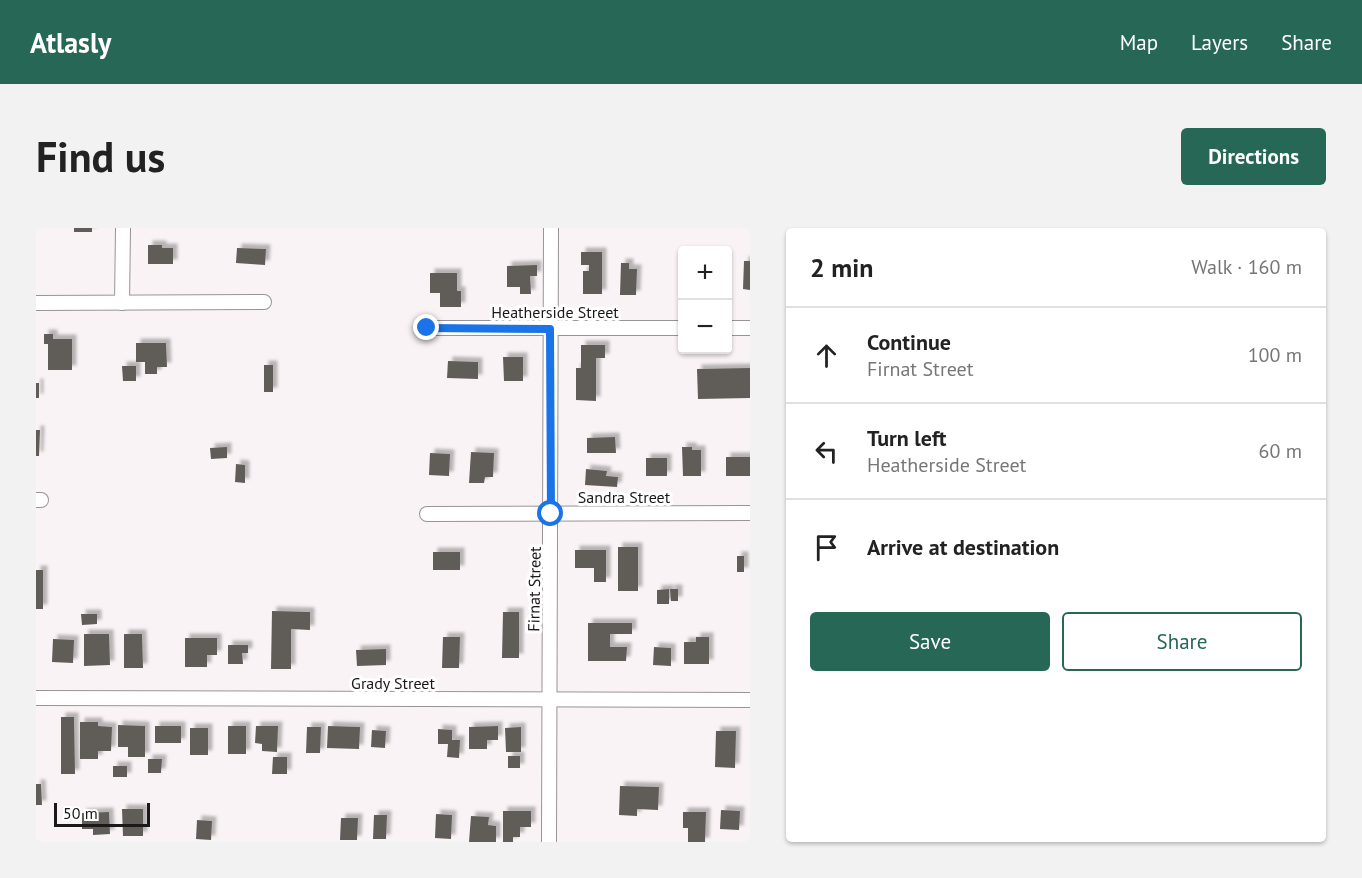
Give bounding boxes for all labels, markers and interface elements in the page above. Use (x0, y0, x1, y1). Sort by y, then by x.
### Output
text: Atlasly (30, 24, 112, 61)
text: Map (1120, 29, 1158, 56)
text: Layers (1191, 29, 1248, 56)
text: Share (1281, 29, 1332, 56)
button: Directions (1181, 128, 1326, 185)
text: Find us (36, 129, 165, 184)
map controls (678, 246, 732, 354)
button: + (678, 246, 732, 300)
text: 2 min (810, 251, 873, 284)
text: Walk · 160 m (1191, 254, 1302, 280)
button: − (678, 300, 732, 354)
street label: Heatherside Street (491, 302, 619, 322)
route end (413, 314, 439, 340)
text: Continue (867, 328, 951, 356)
icon: ahead (810, 339, 843, 372)
text: 100 m (1248, 342, 1302, 368)
text: Firnat Street (867, 356, 974, 382)
text: Turn left (867, 424, 947, 452)
icon: left (810, 435, 843, 468)
text: 60 m (1259, 438, 1302, 464)
text: Heatherside Street (867, 452, 1026, 478)
street label: Sandra Street (578, 487, 671, 507)
route start (537, 500, 563, 526)
icon: arrive (810, 531, 843, 564)
text: Arrive at destination (867, 533, 1059, 561)
street label: Firnat Street (523, 546, 545, 632)
button: Save (810, 612, 1050, 671)
button: Share (1062, 612, 1302, 671)
street label: Grady Street (351, 673, 435, 693)
scale bar (54, 800, 150, 828)
text: 50 m (63, 803, 98, 823)

